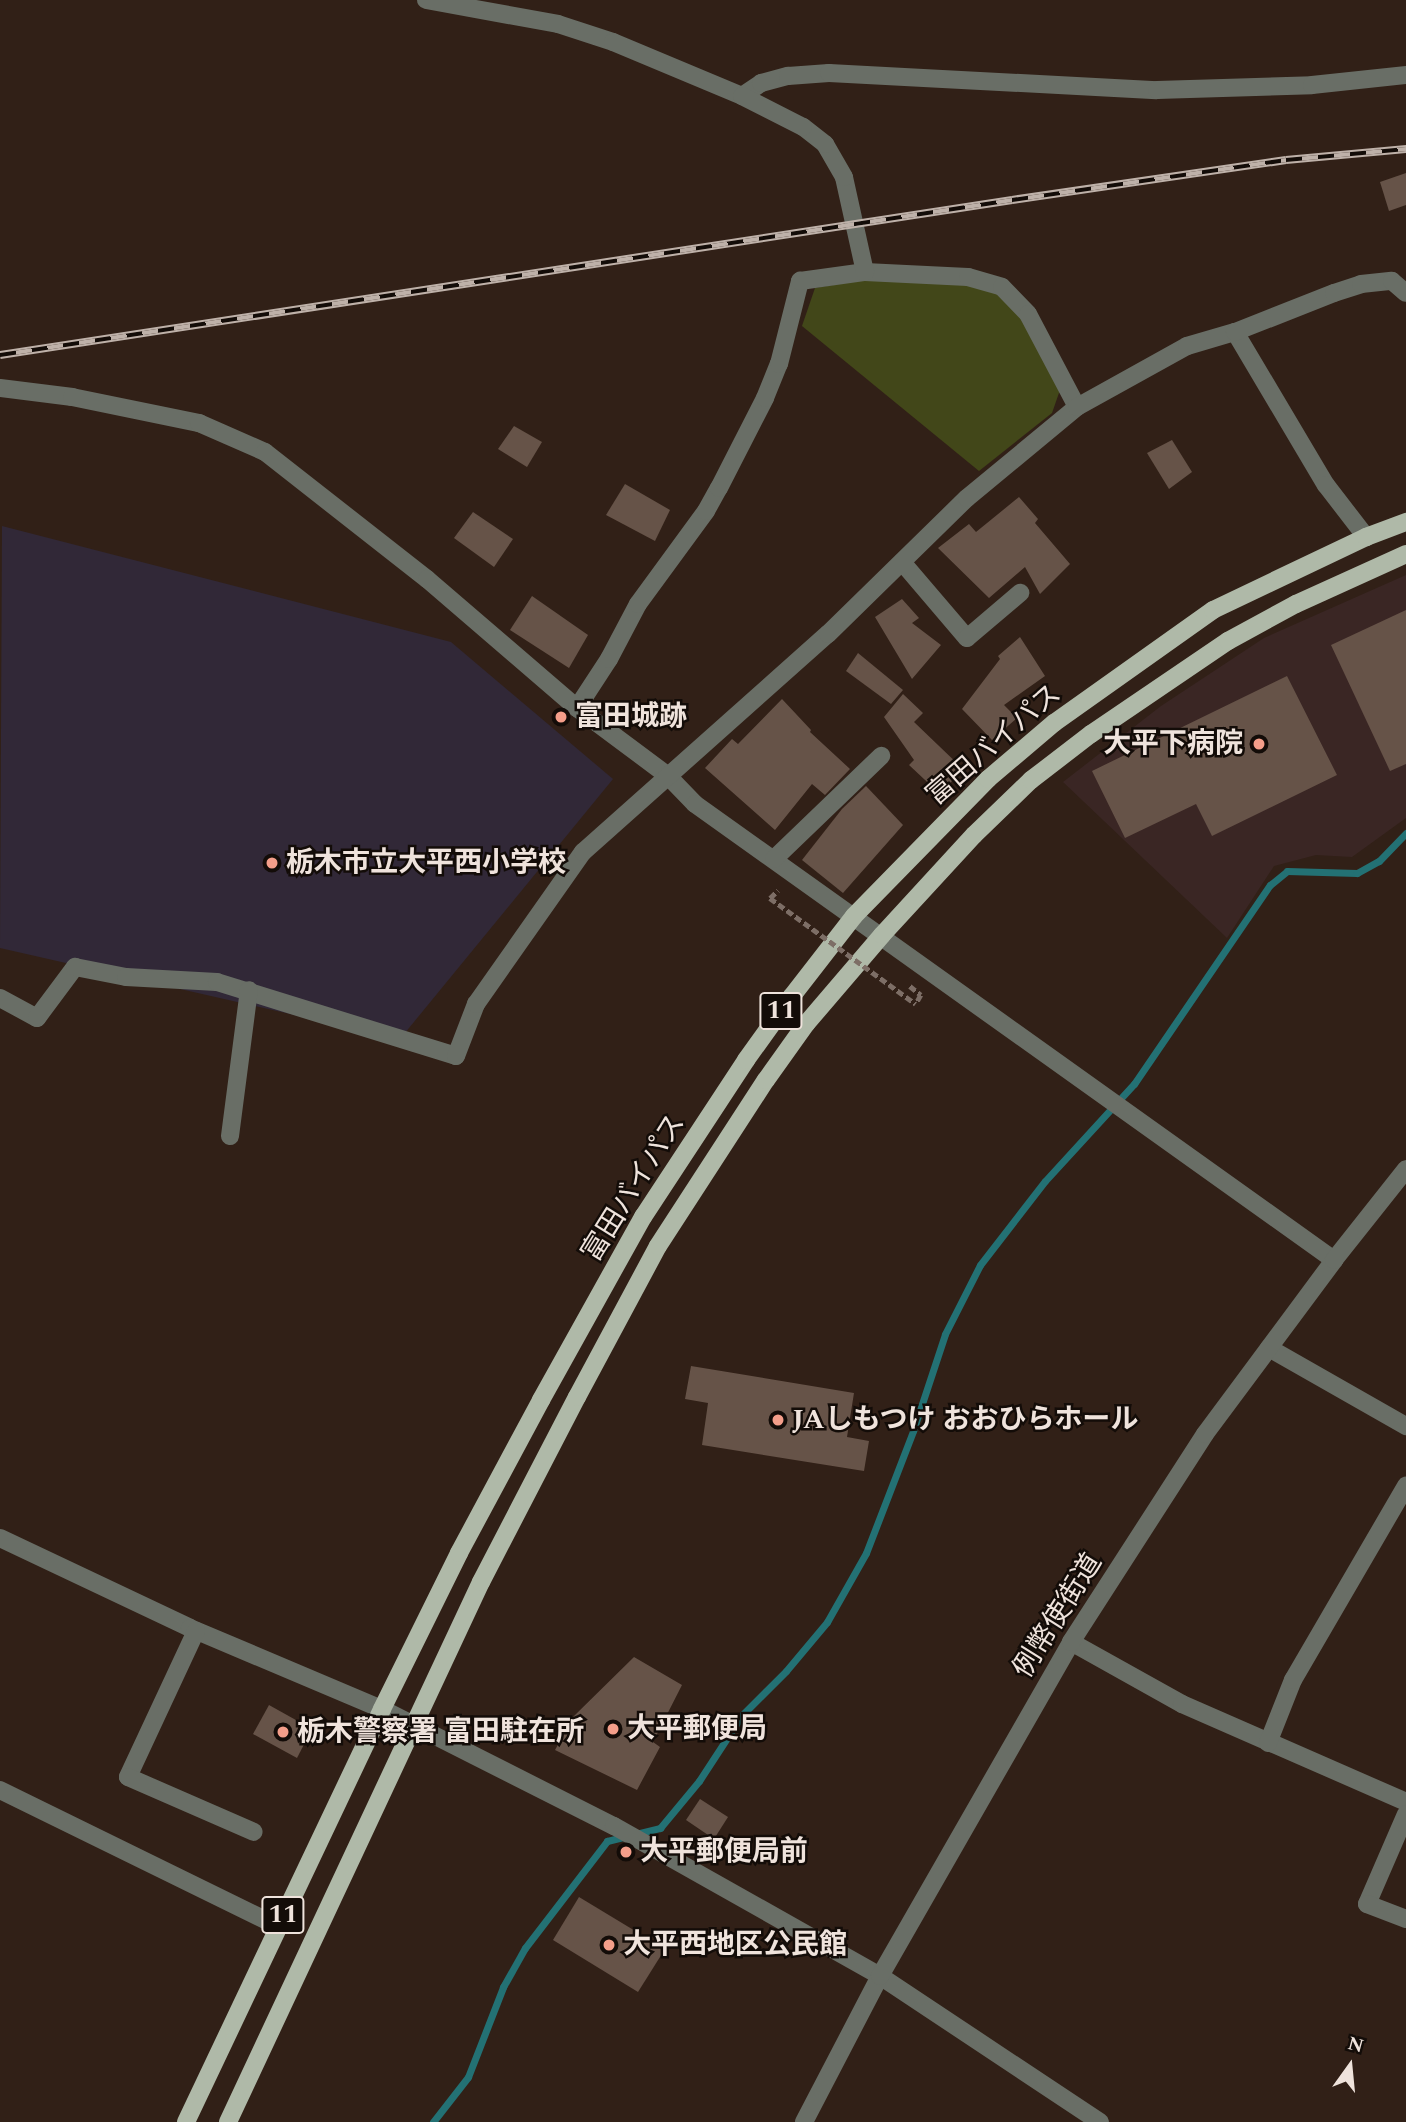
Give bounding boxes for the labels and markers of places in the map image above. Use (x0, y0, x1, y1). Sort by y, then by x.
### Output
place label: 富田城跡 (575, 700, 687, 734)
marker: 富田城跡 (553, 709, 569, 725)
place label: 大平下病院 (1103, 727, 1243, 761)
marker: 大平下病院 (1249, 734, 1269, 754)
place label: 栃木市立大平西小学校 (286, 846, 566, 880)
marker: 栃木市立大平西小学校 (264, 855, 280, 871)
place label: JAしもつけ おおひらホール (792, 1403, 1140, 1437)
marker: JAしもつけ おおひらホール (770, 1412, 786, 1428)
place label: 大平郵便局 (627, 1712, 767, 1746)
place label: 栃木警察署 富田駐在所 (297, 1715, 584, 1749)
marker: 大平郵便局 (605, 1721, 621, 1737)
marker: 栃木警察署 富田駐在所 (275, 1724, 291, 1740)
place label: 大平郵便局前 (640, 1835, 808, 1869)
marker: 大平郵便局前 (618, 1844, 634, 1860)
place label: 大平西地区公民館 (623, 1928, 847, 1962)
marker: 大平西地区公民館 (601, 1937, 617, 1953)

